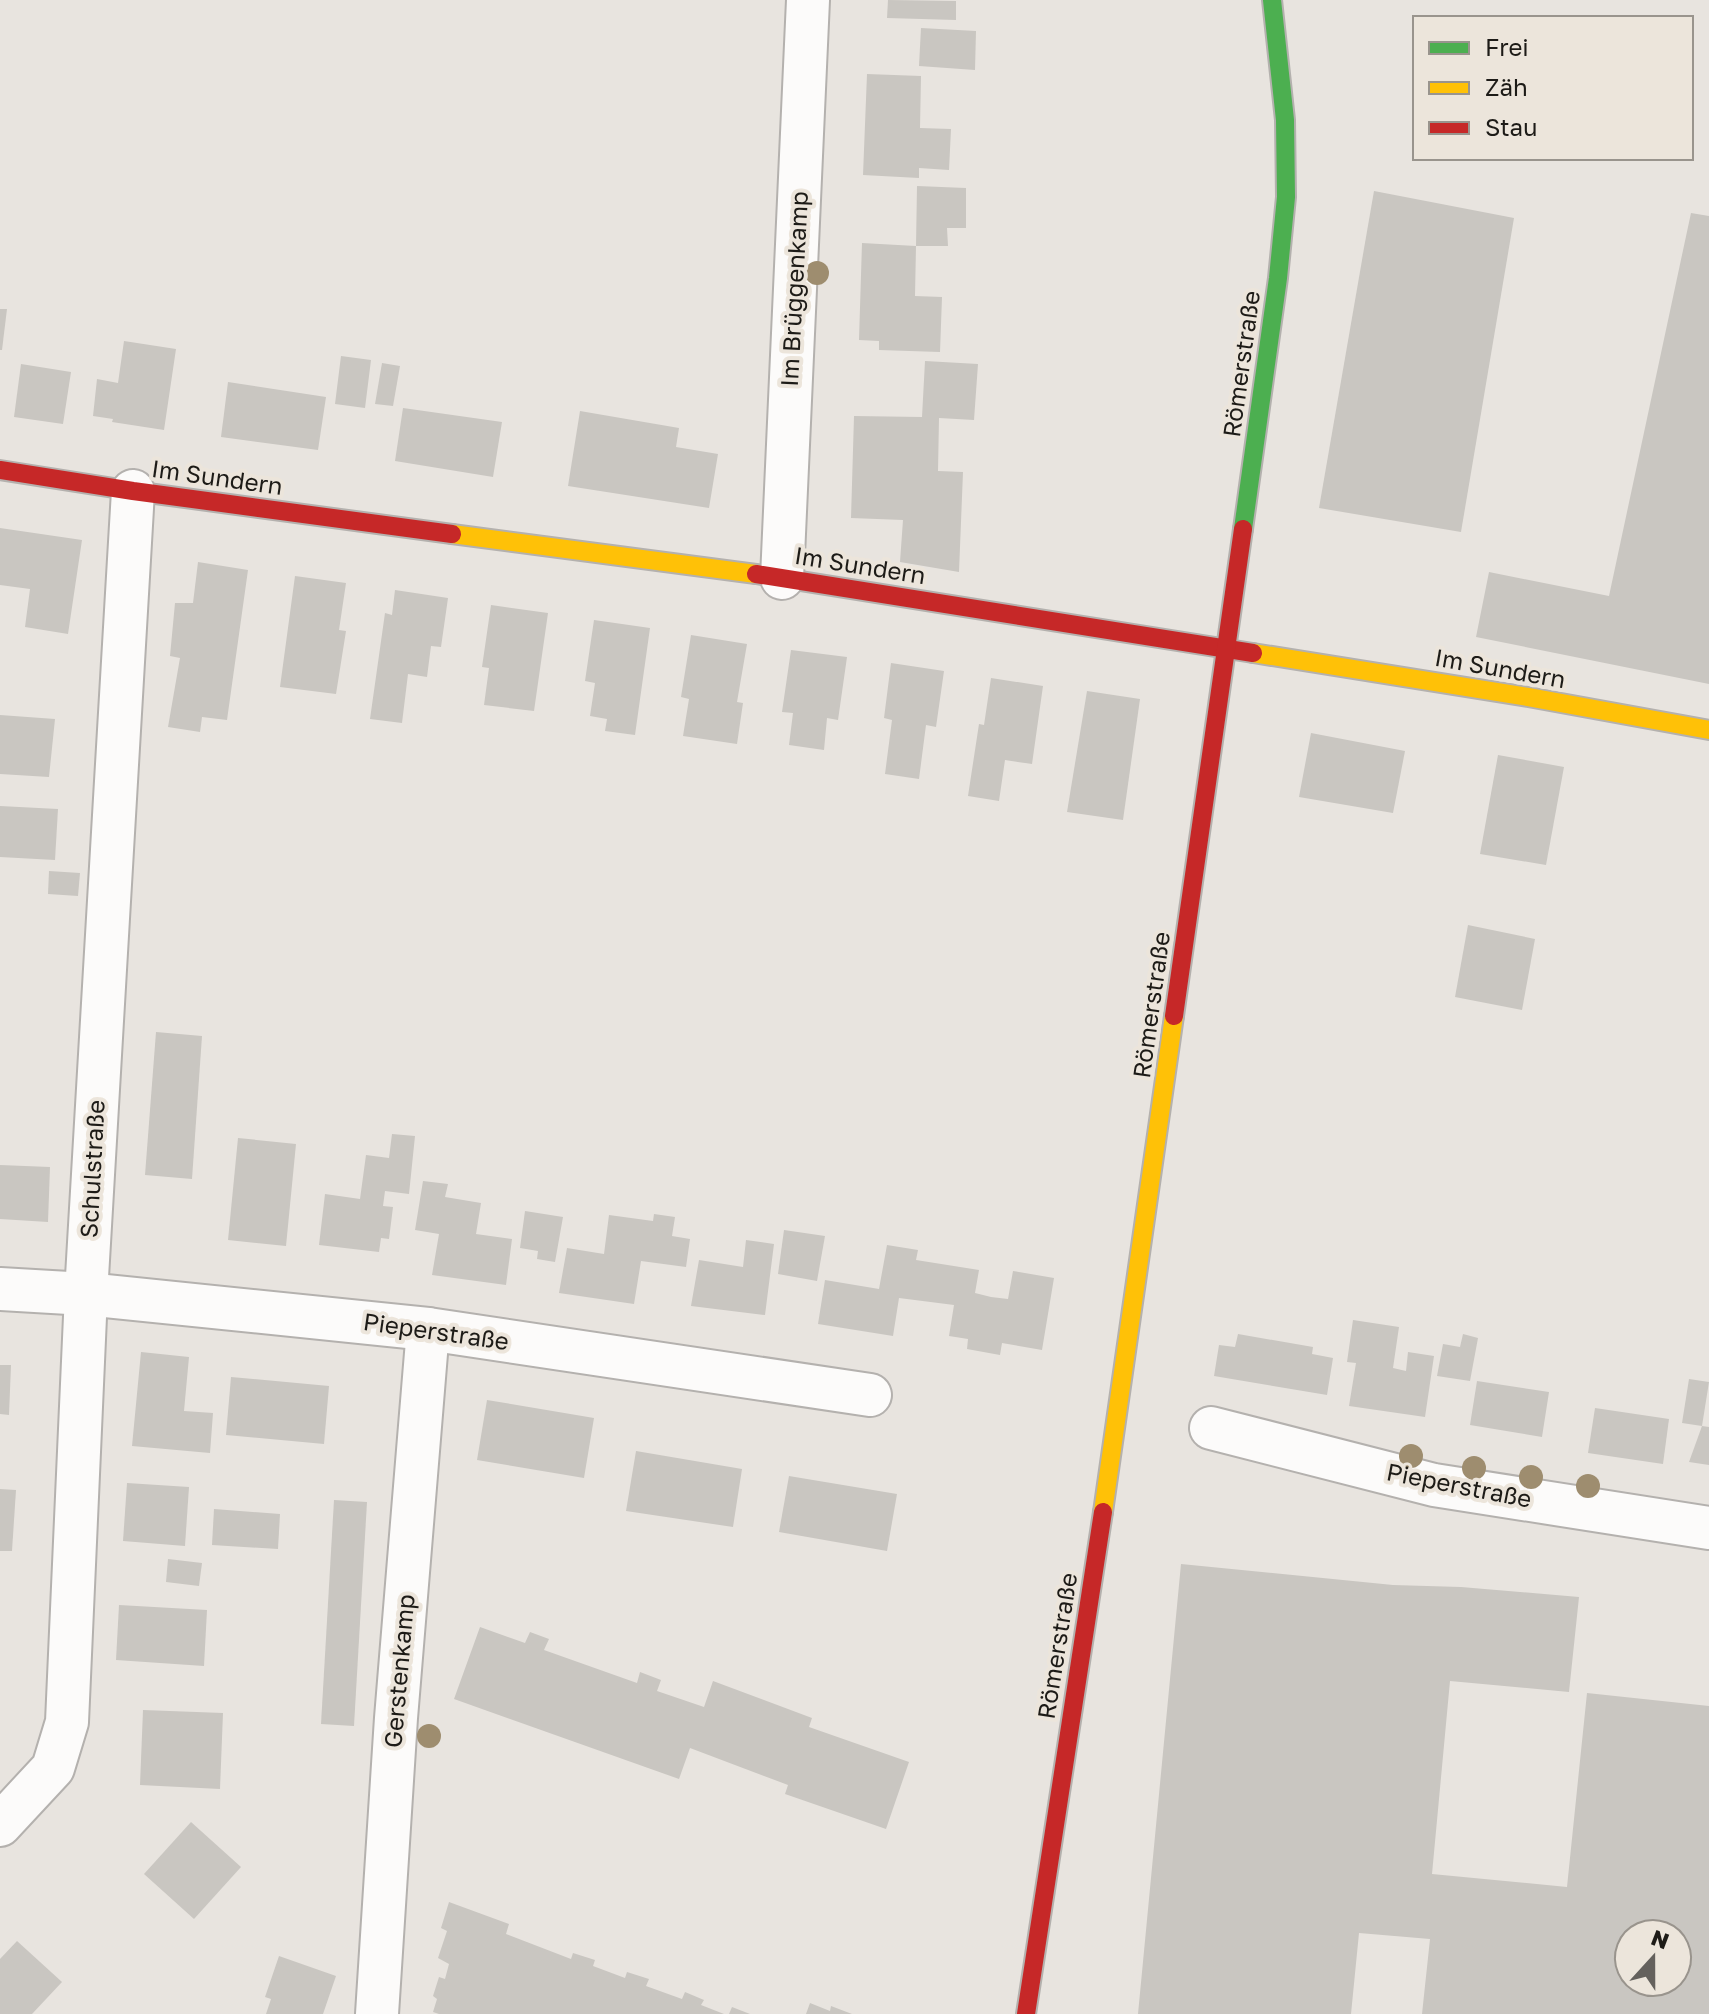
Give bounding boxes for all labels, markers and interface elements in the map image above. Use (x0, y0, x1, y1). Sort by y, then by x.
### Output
legend (1413, 16, 1693, 160)
text: Frei (1485, 32, 1529, 61)
text: Zäh (1485, 72, 1528, 101)
text: Stau (1485, 112, 1538, 141)
street label: Im Brüggenkamp (774, 190, 813, 387)
street label: Römerstraße (1216, 289, 1265, 439)
street label: Im Sundern (150, 453, 285, 500)
street label: Im Sundern (793, 540, 928, 589)
street label: Im Sundern (1433, 642, 1568, 693)
street label: Römerstraße (1126, 930, 1175, 1080)
street label: Schulstraße (73, 1099, 110, 1239)
street label: Pieperstraße (361, 1306, 511, 1355)
street label: Pieperstraße (1384, 1456, 1534, 1513)
street label: Römerstraße (1031, 1570, 1082, 1721)
street label: Gerstenkamp (377, 1593, 420, 1749)
north arrow (1613, 1918, 1693, 1998)
text: N (1648, 1923, 1673, 1954)

